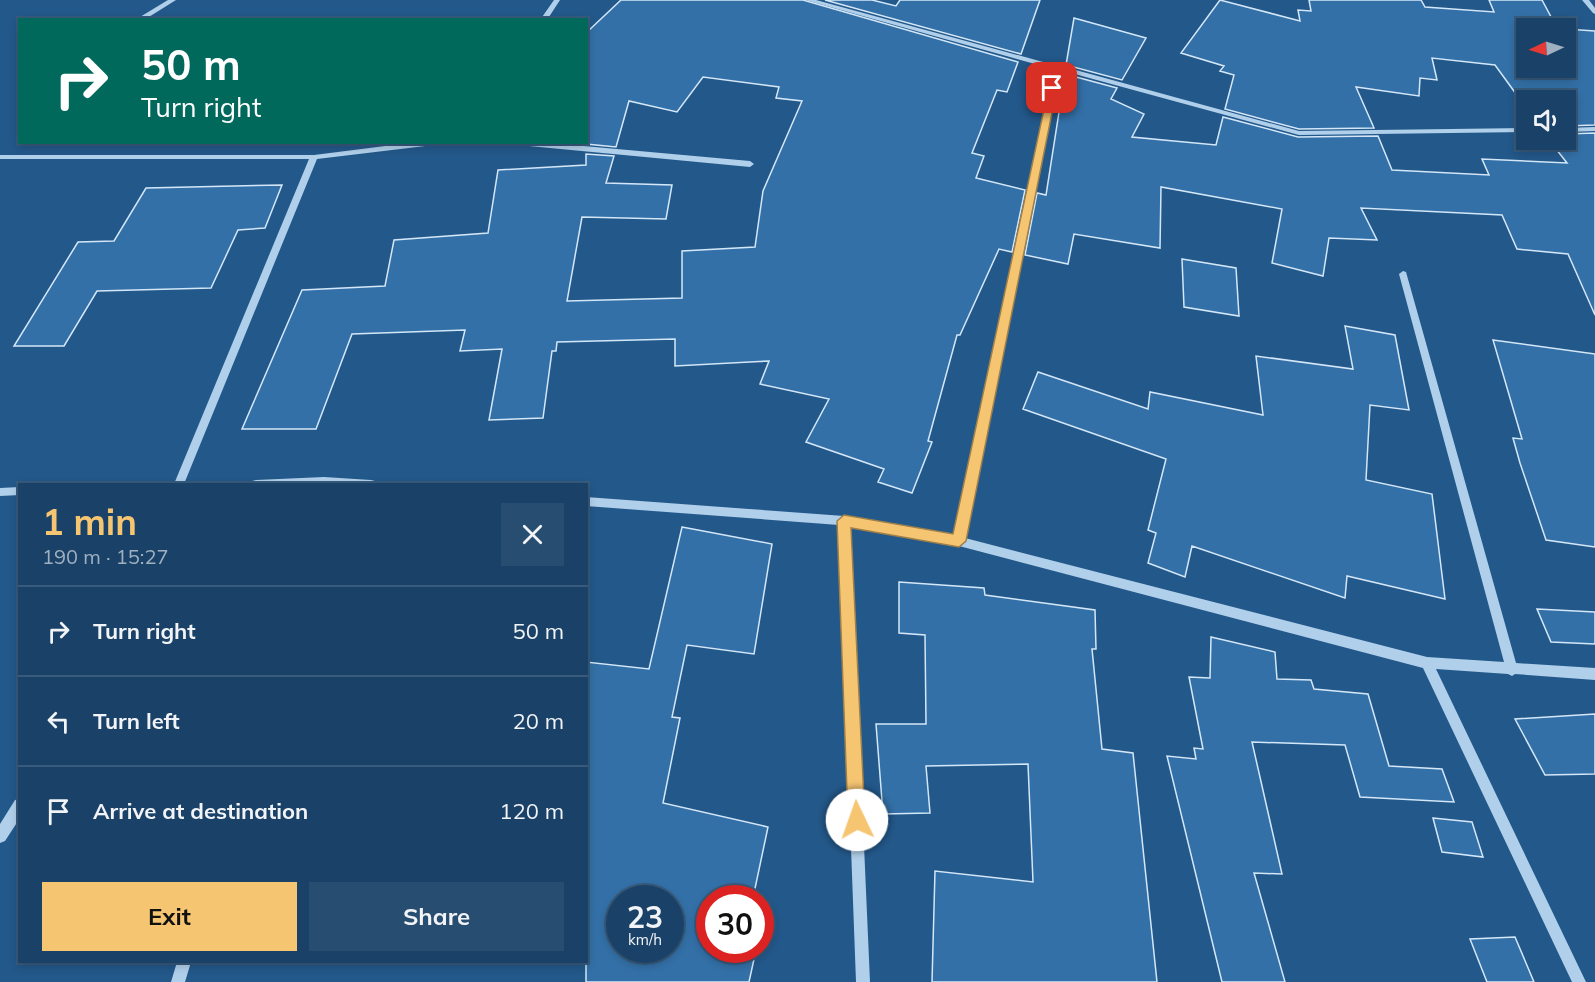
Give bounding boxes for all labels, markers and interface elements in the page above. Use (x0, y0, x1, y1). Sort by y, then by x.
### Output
north arrow (1516, 18, 1576, 78)
map controls (1516, 18, 1576, 150)
text: 50 m (141, 38, 241, 91)
icon: right (42, 42, 120, 120)
pin (1026, 62, 1077, 113)
icon: arrive (1035, 71, 1068, 104)
text: Turn right (141, 90, 261, 124)
button: sound (1516, 90, 1576, 150)
text: 1 min (42, 499, 137, 544)
button: close (501, 503, 564, 566)
text: 190 m · 15:27 (42, 544, 168, 569)
icon: right (42, 615, 75, 648)
text: Turn right (93, 617, 196, 645)
text: 50 m (513, 617, 564, 645)
icon: left (42, 705, 75, 738)
text: Turn left (93, 707, 180, 735)
text: 20 m (513, 707, 564, 735)
position arrow (825, 788, 889, 852)
icon: arrive (42, 795, 75, 828)
text: Arrive at destination (93, 797, 308, 825)
text: 120 m (499, 797, 564, 825)
button: Exit (42, 882, 297, 951)
button: Share (309, 882, 564, 951)
speed limit sign: 30 (696, 885, 774, 963)
text: 23 (627, 898, 663, 936)
text: km/h (628, 930, 662, 949)

